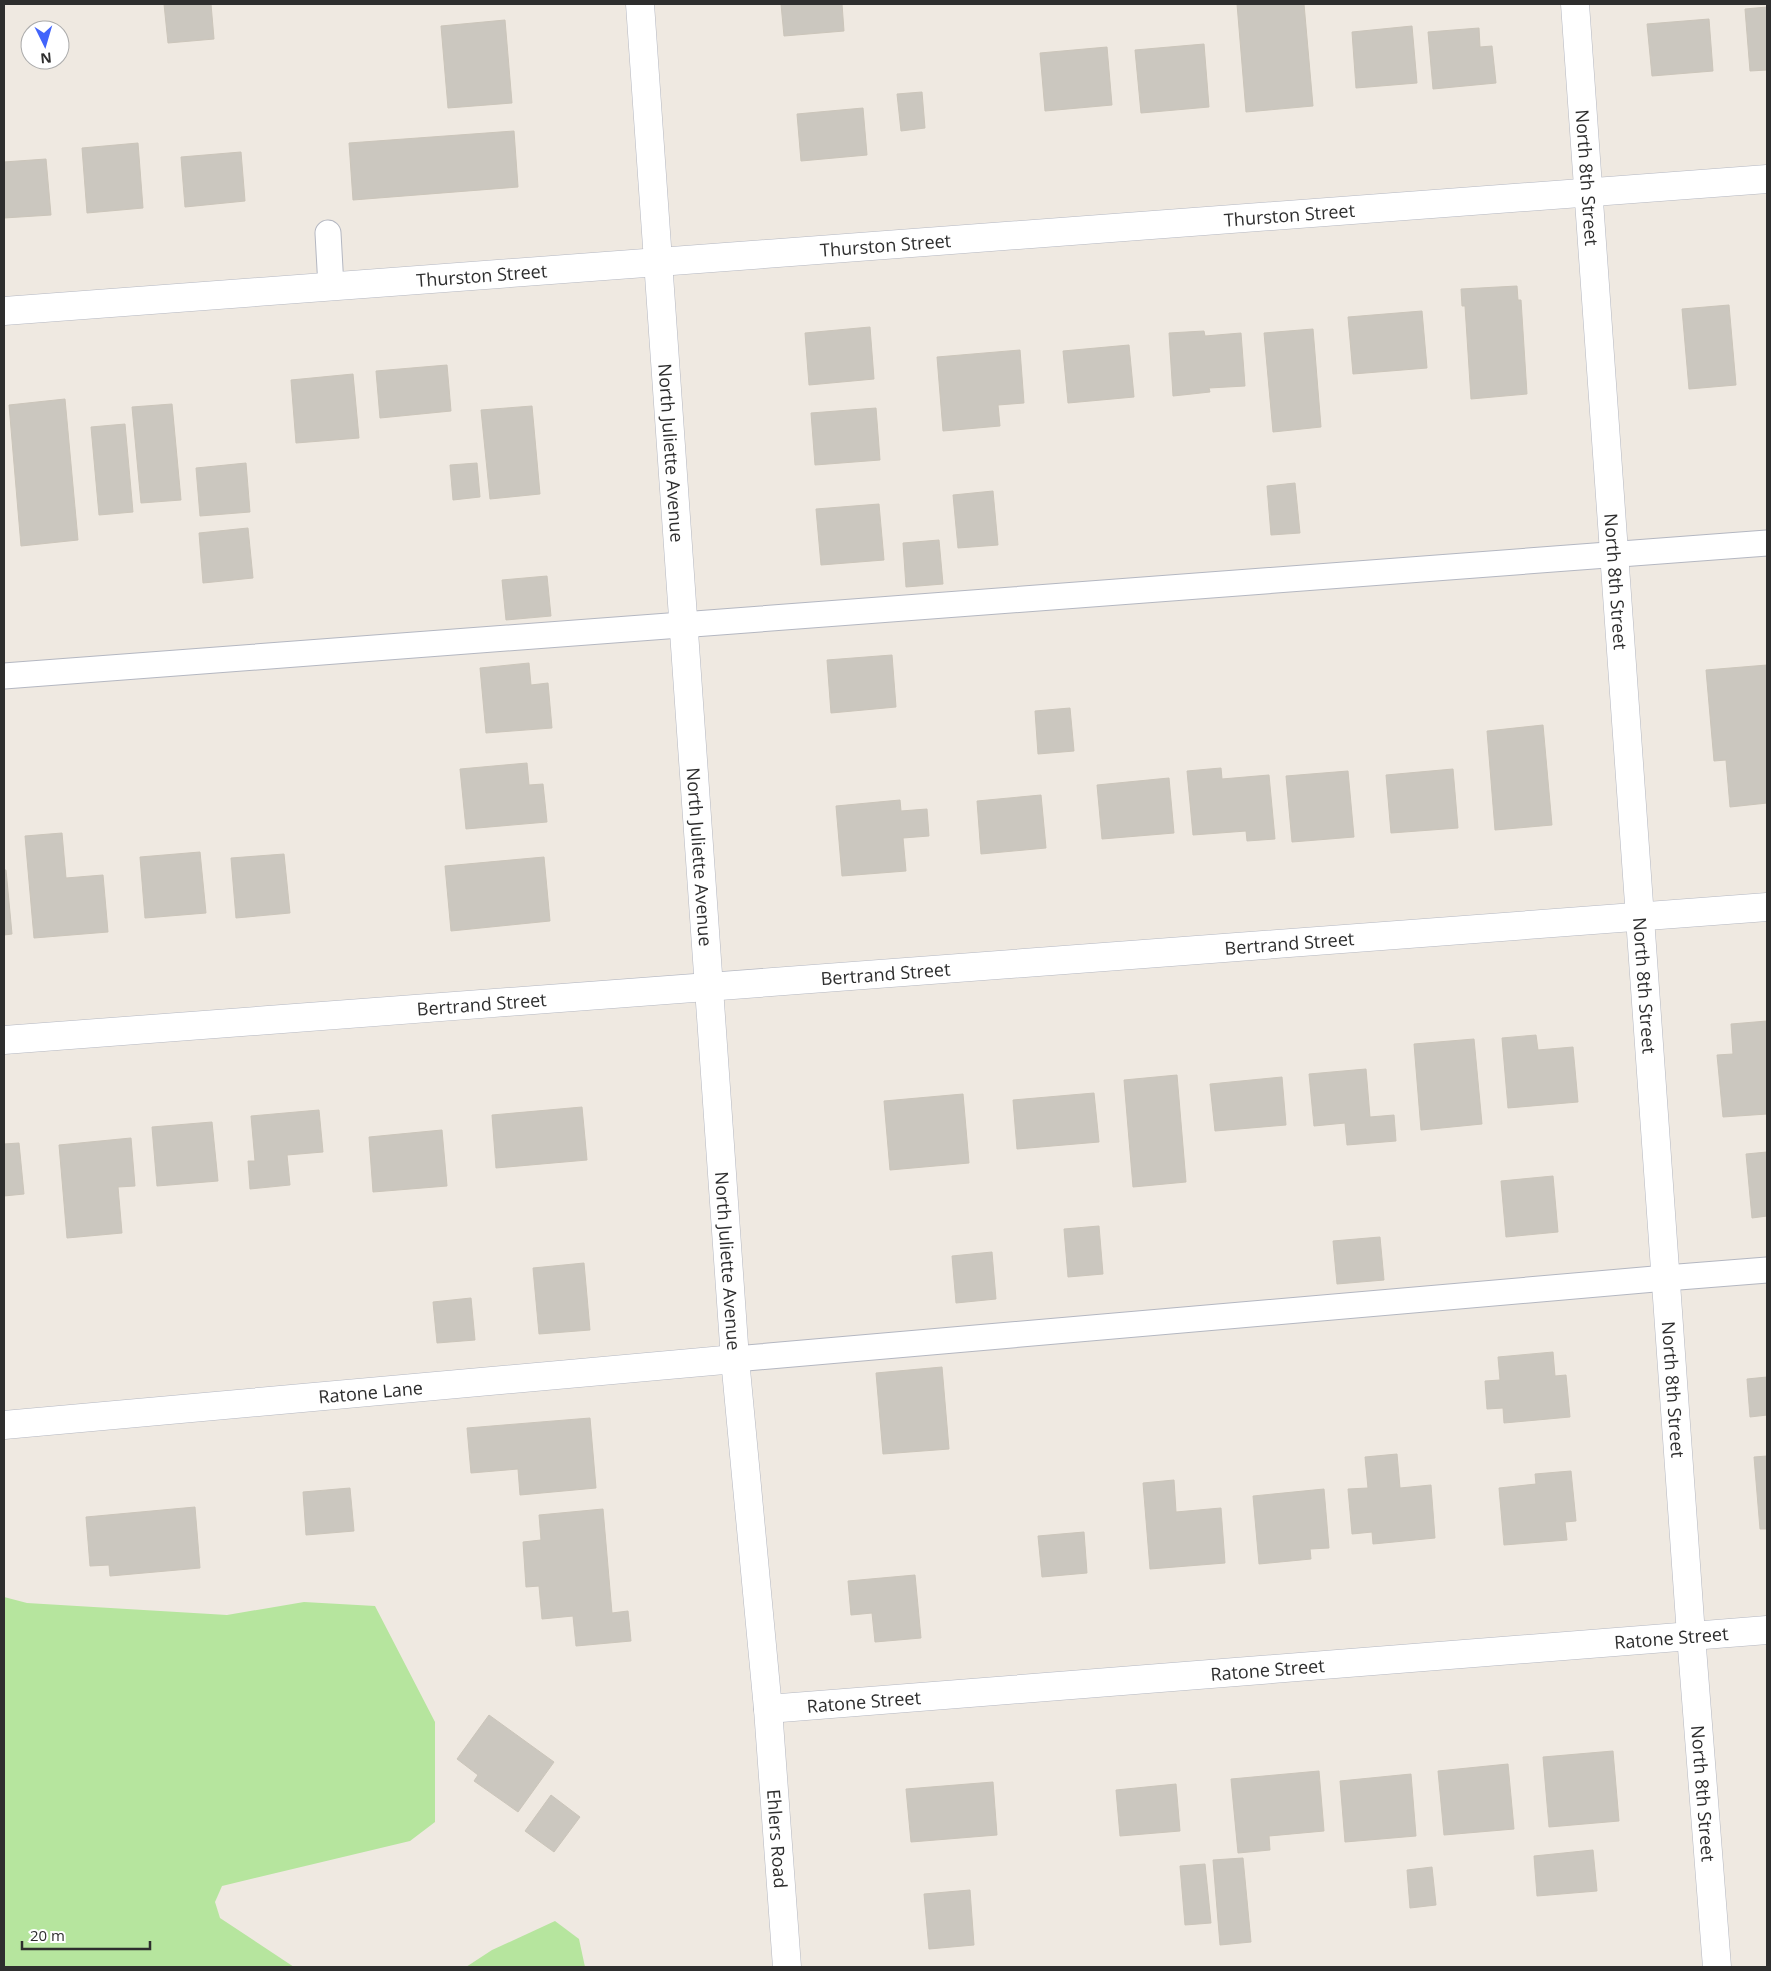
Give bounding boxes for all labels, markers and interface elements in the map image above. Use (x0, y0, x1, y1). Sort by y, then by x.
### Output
north arrow (20, 20, 70, 70)
text: N (40, 48, 53, 68)
street label: North 8th Street (1571, 109, 1604, 247)
street label: Thurston Street (1223, 198, 1356, 232)
street label: Thurston Street (819, 228, 952, 262)
street label: Thurston Street (415, 258, 548, 292)
street label: North Juliette Avenue (653, 363, 690, 543)
street label: North 8th Street (1599, 513, 1633, 651)
street label: North Juliette Avenue (682, 767, 718, 947)
street label: North 8th Street (1628, 917, 1662, 1055)
street label: Bertrand Street (1224, 926, 1355, 960)
street label: Bertrand Street (820, 957, 951, 990)
street label: Bertrand Street (416, 987, 547, 1021)
street label: North Juliette Avenue (710, 1171, 746, 1351)
street label: North 8th Street (1657, 1320, 1690, 1459)
street label: Ratone Lane (317, 1375, 424, 1409)
street label: Ratone Street (1613, 1621, 1729, 1654)
street label: Ratone Street (1209, 1653, 1325, 1686)
street label: Ratone Street (806, 1685, 922, 1718)
street label: North 8th Street (1686, 1724, 1721, 1862)
street label: Ehlers Road (762, 1788, 793, 1889)
scale bar (22, 1918, 150, 1950)
text: 20 m (30, 1925, 65, 1945)

